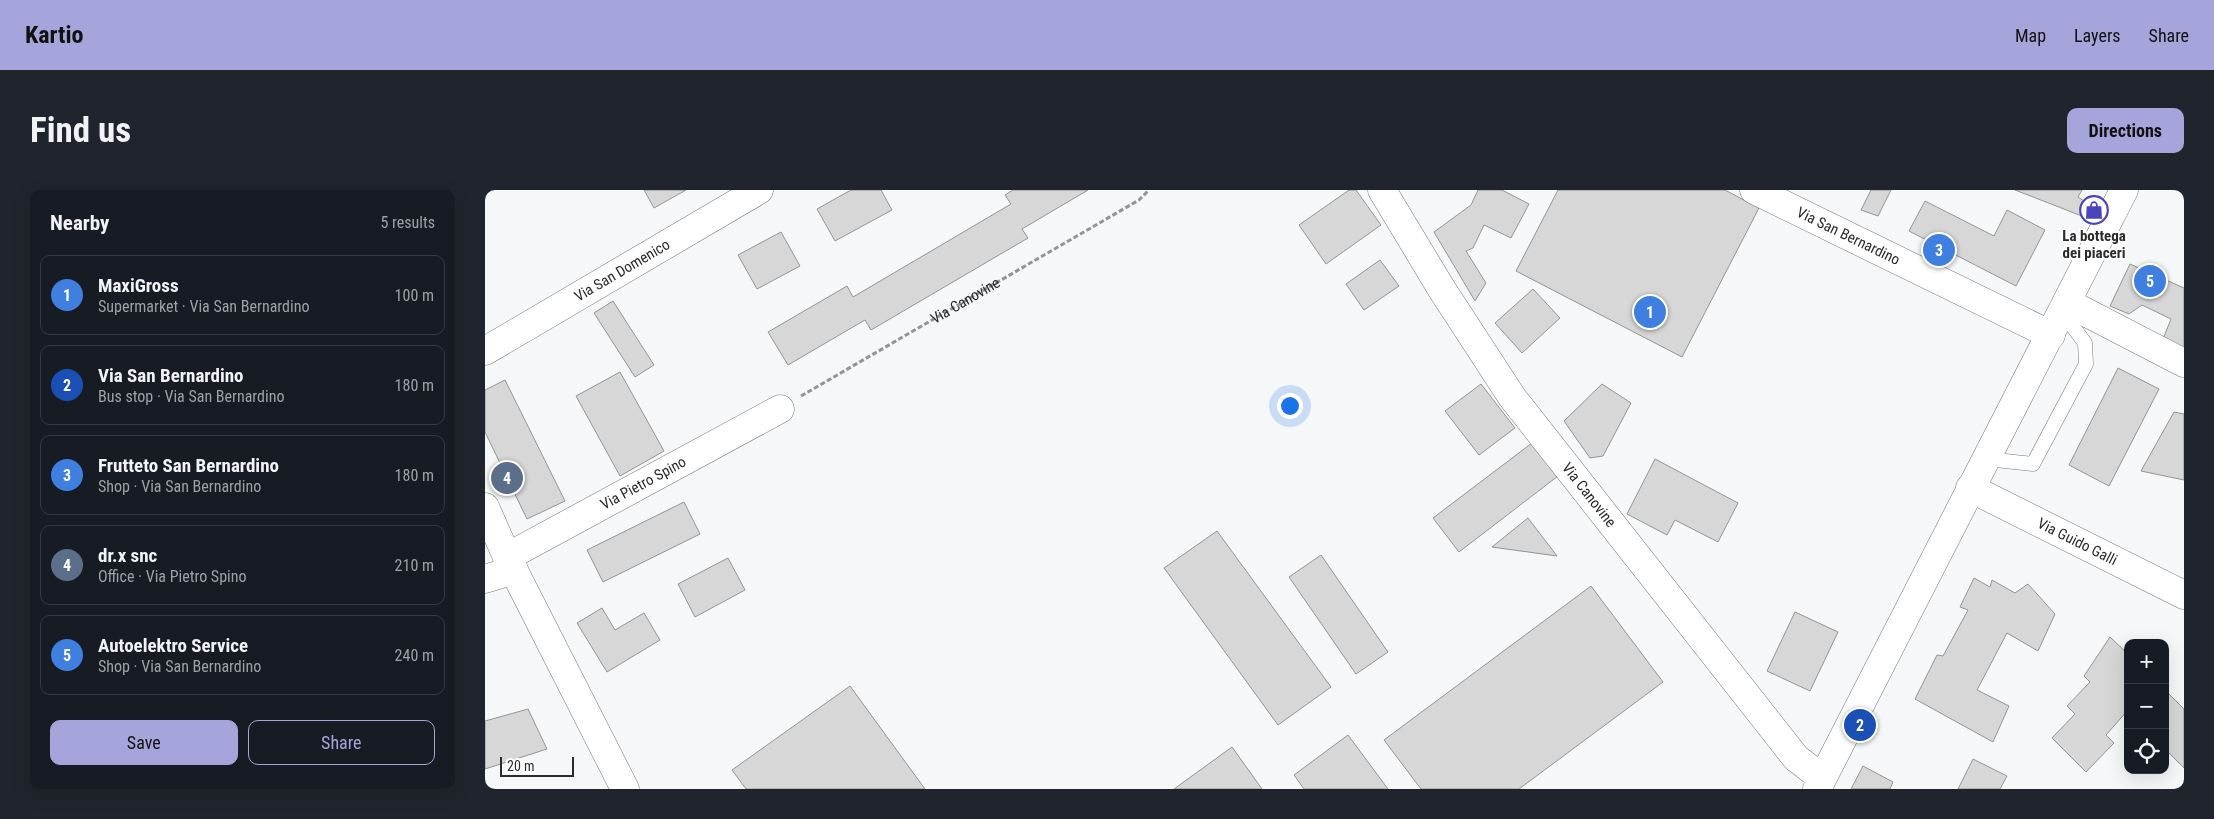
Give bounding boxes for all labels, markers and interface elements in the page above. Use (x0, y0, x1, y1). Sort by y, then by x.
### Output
text: Kartio (25, 21, 83, 49)
text: Map (2015, 25, 2046, 46)
text: Layers (2074, 25, 2121, 46)
text: Share (2149, 25, 2189, 46)
button: Directions (2067, 108, 2184, 153)
text: Find us (30, 110, 131, 151)
shop icon: La bottega dei piaceri (2079, 195, 2109, 225)
street label: Via San Bernardino (1794, 203, 1903, 269)
text: Nearby (50, 211, 109, 235)
text: 5 results (380, 213, 435, 232)
place label: La bottega dei piaceri (2062, 227, 2126, 262)
pin: 3 (1923, 231, 1955, 269)
street label: Via San Domenico (571, 235, 673, 306)
pin: 5 (2134, 262, 2166, 300)
text: MaxiGross (98, 274, 179, 297)
street label: Via Canovine (928, 274, 1003, 328)
text: 1 (63, 286, 71, 305)
text: 100 m (395, 286, 434, 305)
pin: 1 (1634, 293, 1666, 331)
text: Supermarket · Via San Bernardino (98, 297, 309, 316)
text: Via San Bernardino (98, 364, 244, 387)
text: 2 (63, 376, 71, 395)
text: 180 m (395, 376, 434, 395)
text: Bus stop · Via San Bernardino (98, 387, 284, 406)
your location (1277, 393, 1303, 419)
street label: Via Pietro Spino (597, 453, 689, 514)
text: Frutteto San Bernardino (98, 454, 279, 477)
pin: 4 (491, 459, 523, 497)
street label: Via Canovine (1558, 459, 1620, 531)
text: 3 (63, 466, 71, 485)
text: 180 m (395, 466, 434, 485)
text: Shop · Via San Bernardino (98, 477, 261, 496)
street label: Via Guido Galli (2034, 514, 2120, 569)
text: dr.x snc (98, 544, 157, 567)
text: 4 (63, 556, 71, 575)
text: 210 m (395, 556, 434, 575)
text: Office · Via Pietro Spino (98, 567, 246, 586)
text: Autoelektro Service (98, 634, 248, 657)
map controls (2124, 639, 2169, 774)
button: + (2124, 639, 2169, 684)
text: 5 (63, 646, 71, 665)
text: 240 m (395, 646, 434, 665)
text: Shop · Via San Bernardino (98, 657, 261, 676)
button: − (2124, 684, 2169, 729)
pin: 2 (1844, 706, 1876, 744)
button: Save (50, 720, 238, 765)
button: Share (248, 720, 435, 765)
button: locate (2124, 729, 2169, 774)
scale bar (500, 754, 574, 777)
text: 20 m (507, 758, 535, 774)

